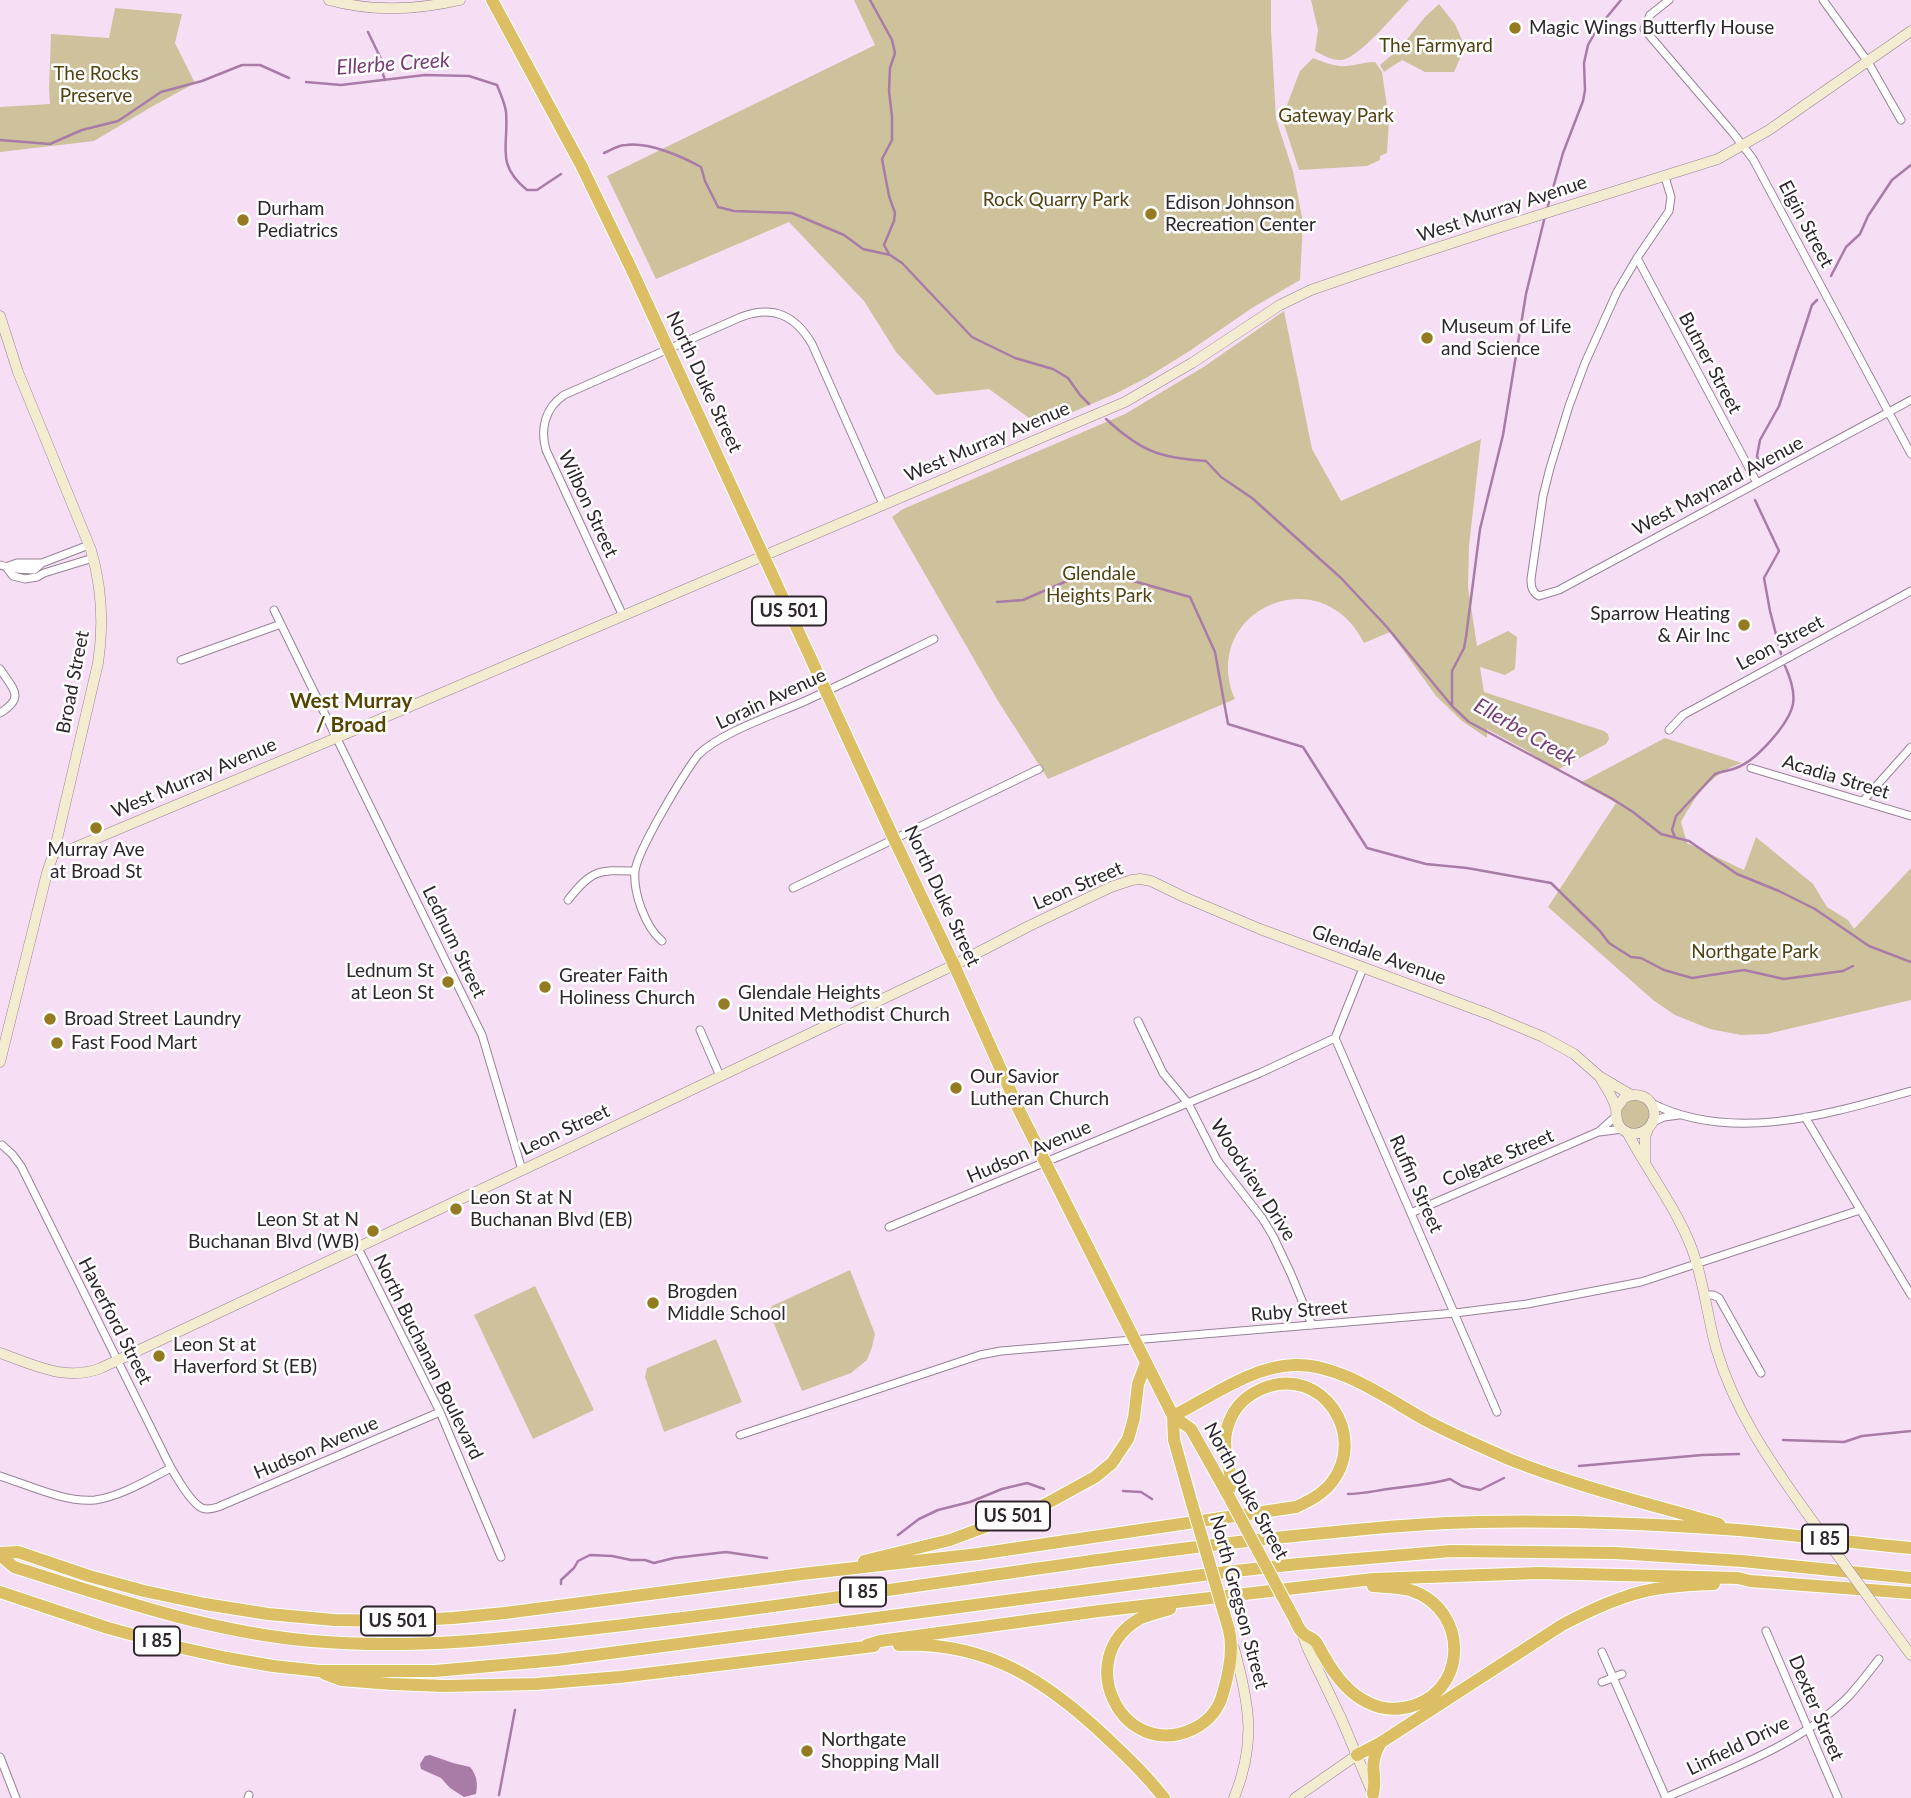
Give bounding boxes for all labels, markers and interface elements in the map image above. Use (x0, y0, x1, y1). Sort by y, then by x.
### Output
place label: Magic Wings Butterfly House (1529, 17, 1774, 39)
marker: Magic Wings Butterfly House (1507, 20, 1523, 36)
park label: The Farmyard (1379, 35, 1493, 57)
water label: Ellerbe Creek (335, 47, 451, 81)
park label: The Rocks Preserve (53, 63, 139, 107)
park label: Gateway Park (1278, 105, 1394, 127)
street label: West Murray Avenue (1414, 171, 1590, 247)
street label: Elgin Street (1774, 177, 1838, 271)
park label: Rock Quarry Park (983, 189, 1129, 211)
place label: Edison Johnson Recreation Center (1165, 192, 1316, 236)
place label: Durham Pediatrics (257, 198, 338, 242)
marker: Edison Johnson Recreation Center (1143, 206, 1159, 222)
marker: Durham Pediatrics (235, 212, 251, 228)
street label: North Duke Street (661, 308, 747, 456)
street label: Butner Street (1674, 308, 1746, 418)
place label: Museum of Life and Science (1441, 316, 1571, 360)
marker: Museum of Life and Science (1419, 330, 1435, 346)
street label: West Murray Avenue (901, 397, 1073, 487)
street label: West Maynard Avenue (1629, 431, 1807, 541)
street label: Wilbon Street (553, 447, 623, 561)
park label: Glendale Heights Park (1046, 563, 1152, 607)
road number: US 501 (752, 596, 826, 626)
place label: Sparrow Heating & Air Inc (1590, 603, 1730, 647)
street label: Leon Street (1733, 611, 1827, 675)
marker: Sparrow Heating & Air Inc (1736, 617, 1752, 633)
street label: Broad Street (52, 629, 94, 735)
street label: Lorain Avenue (712, 664, 830, 734)
district label: West Murray / Broad (290, 688, 412, 738)
water label: Ellerbe Creek (1469, 693, 1581, 771)
street label: West Murray Avenue (108, 733, 280, 823)
street label: Acadia Street (1780, 750, 1892, 804)
marker: Murray Ave at Broad St (88, 820, 104, 836)
street label: North Duke Street (899, 822, 985, 970)
place label: Murray Ave at Broad St (47, 839, 145, 883)
street label: Leon Street (1030, 857, 1126, 915)
street label: Lednum Street (417, 882, 491, 1002)
street label: Glendale Avenue (1309, 920, 1449, 990)
park label: Northgate Park (1691, 941, 1819, 963)
place label: Lednum St at Leon St (346, 960, 434, 1004)
place label: Greater Faith Holiness Church (559, 965, 695, 1009)
marker: Lednum St at Leon St (440, 974, 456, 990)
marker: Greater Faith Holiness Church (537, 979, 553, 995)
place label: Glendale Heights United Methodist Church (738, 982, 950, 1026)
marker: Glendale Heights United Methodist Church (716, 996, 732, 1012)
place label: Broad Street Laundry (64, 1008, 241, 1030)
marker: Broad Street Laundry (42, 1011, 58, 1027)
place label: Fast Food Mart (71, 1032, 197, 1054)
marker: Fast Food Mart (49, 1035, 65, 1051)
place label: Our Savior Lutheran Church (970, 1066, 1109, 1110)
marker: Our Savior Lutheran Church (948, 1080, 964, 1096)
street label: Leon Street (517, 1100, 613, 1160)
street label: Woodview Drive (1205, 1115, 1301, 1245)
street label: Hudson Avenue (963, 1116, 1095, 1188)
street label: Colgate Street (1439, 1124, 1557, 1192)
street label: Ruffin Street (1384, 1132, 1448, 1236)
place label: Leon St at N Buchanan Blvd (EB) (470, 1187, 632, 1231)
marker: Leon St at N Buchanan Blvd (EB) (448, 1201, 464, 1217)
place label: Leon St at N Buchanan Blvd (WB) (188, 1209, 359, 1253)
marker: Leon St at N Buchanan Blvd (WB) (365, 1223, 381, 1239)
street label: North Buchanan Boulevard (368, 1251, 488, 1463)
street label: Haverford Street (73, 1254, 157, 1388)
place label: Brogden Middle School (667, 1281, 786, 1325)
marker: Brogden Middle School (645, 1295, 661, 1311)
street label: Ruby Street (1250, 1295, 1348, 1327)
place label: Leon St at Haverford St (EB) (173, 1334, 317, 1378)
marker: Leon St at Haverford St (EB) (151, 1348, 167, 1364)
street label: Hudson Avenue (250, 1412, 382, 1484)
street label: North Duke Street (1199, 1419, 1293, 1563)
road number: US 501 (976, 1502, 1050, 1531)
street label: North Gregson Street (1205, 1513, 1273, 1691)
road number: I 85 (1802, 1524, 1848, 1554)
road number: I 85 (840, 1577, 886, 1606)
road number: US 501 (361, 1606, 435, 1636)
road number: I 85 (134, 1626, 180, 1656)
street label: Dexter Street (1784, 1652, 1848, 1764)
street label: Linfield Drive (1683, 1711, 1793, 1781)
place label: Northgate Shopping Mall (821, 1729, 939, 1773)
marker: Northgate Shopping Mall (799, 1743, 815, 1759)

